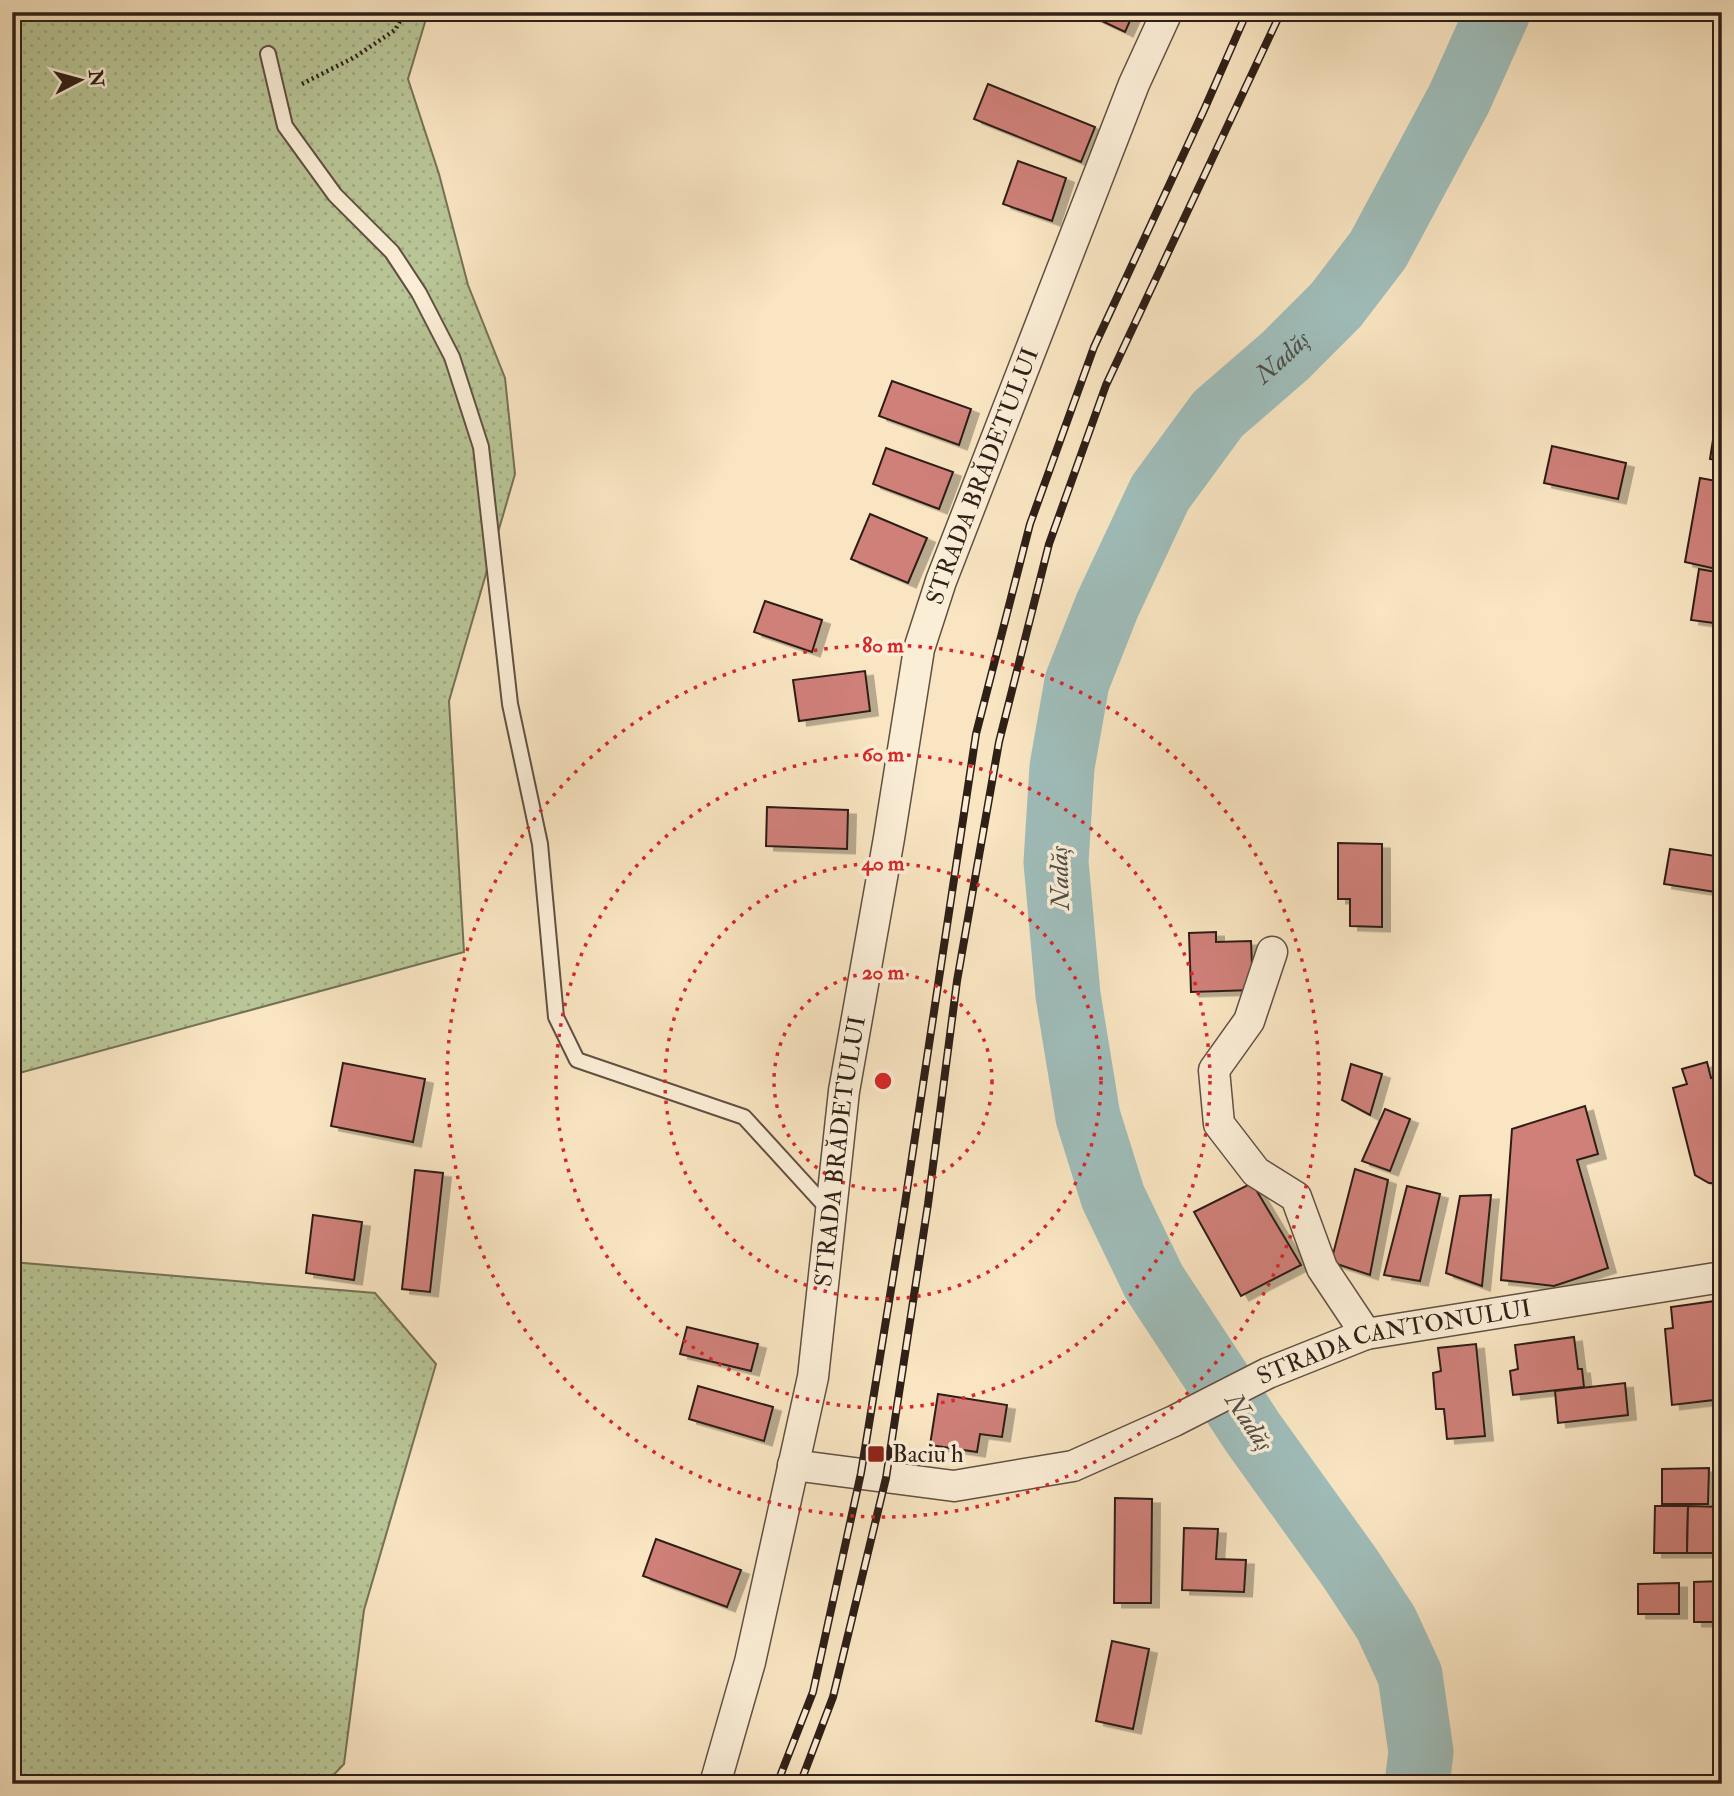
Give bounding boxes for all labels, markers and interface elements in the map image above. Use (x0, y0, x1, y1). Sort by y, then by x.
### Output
north arrow (46, 46, 116, 116)
text: N (83, 68, 109, 89)
water label: Nadăș (1247, 324, 1317, 392)
street label: STRADA BRĂDETULUI (919, 343, 1046, 608)
text: 80 m (862, 632, 904, 659)
text: 60 m (862, 741, 905, 768)
water label: Nadăș (1043, 845, 1077, 912)
text: 40 m (861, 850, 905, 877)
text: 20 m (862, 959, 905, 986)
street label: STRADA BRĂDETULUI (807, 1014, 873, 1288)
centre of rings (871, 1069, 895, 1093)
street label: STRADA CANTONULUI (1251, 1292, 1533, 1392)
water label: Nadăș (1217, 1385, 1281, 1458)
place label: Baciu h (892, 1439, 964, 1470)
marker: Baciu h (866, 1444, 886, 1464)

